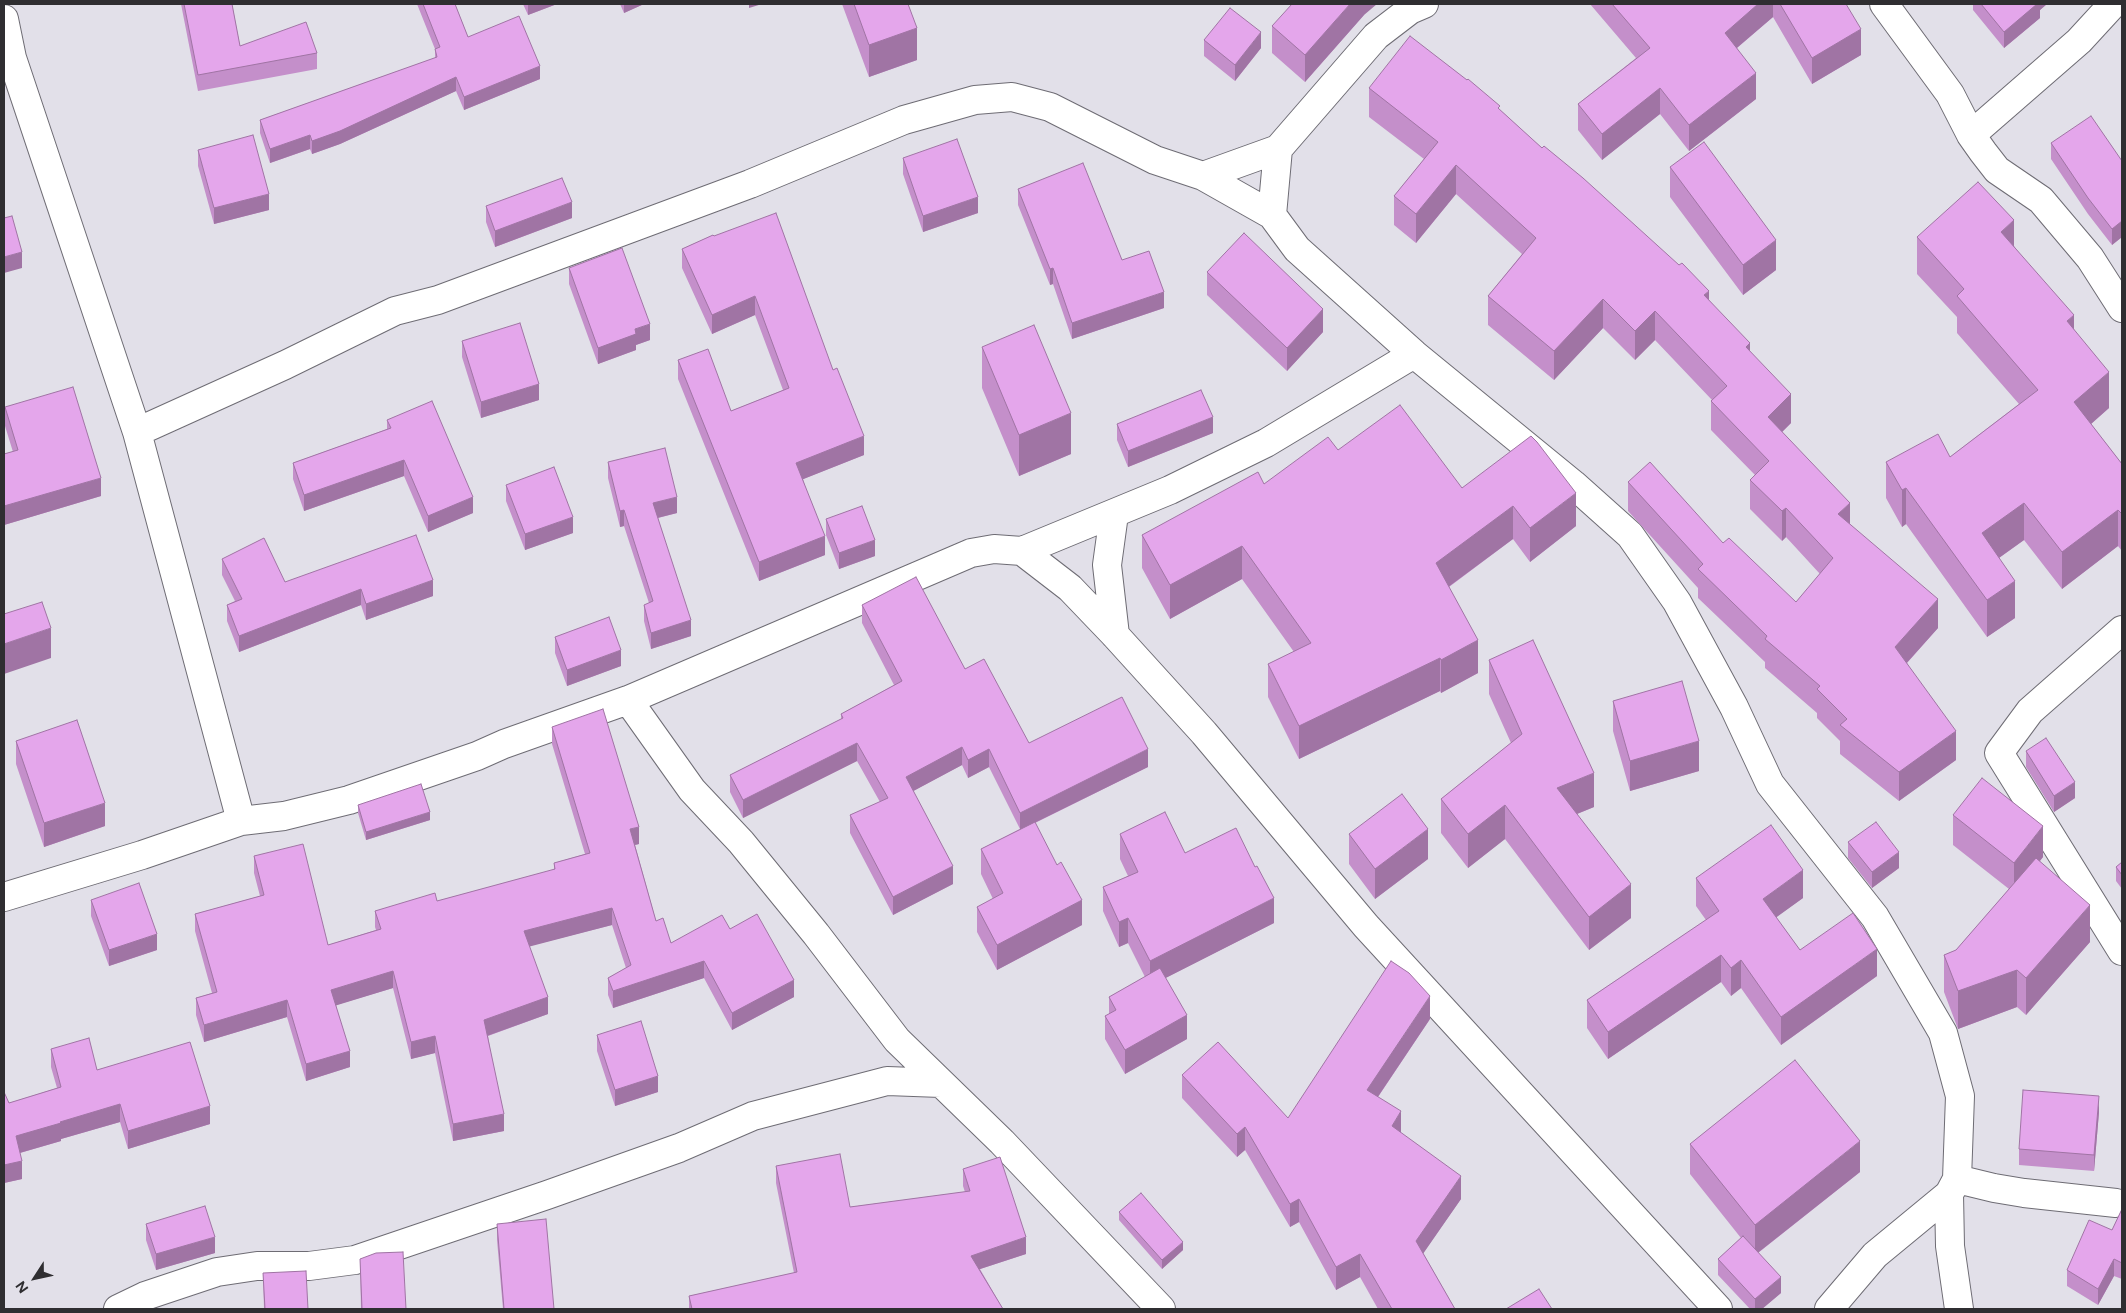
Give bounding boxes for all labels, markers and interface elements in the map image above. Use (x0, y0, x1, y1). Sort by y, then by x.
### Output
north arrow (10, 1253, 60, 1303)
text: N (12, 1278, 32, 1296)

